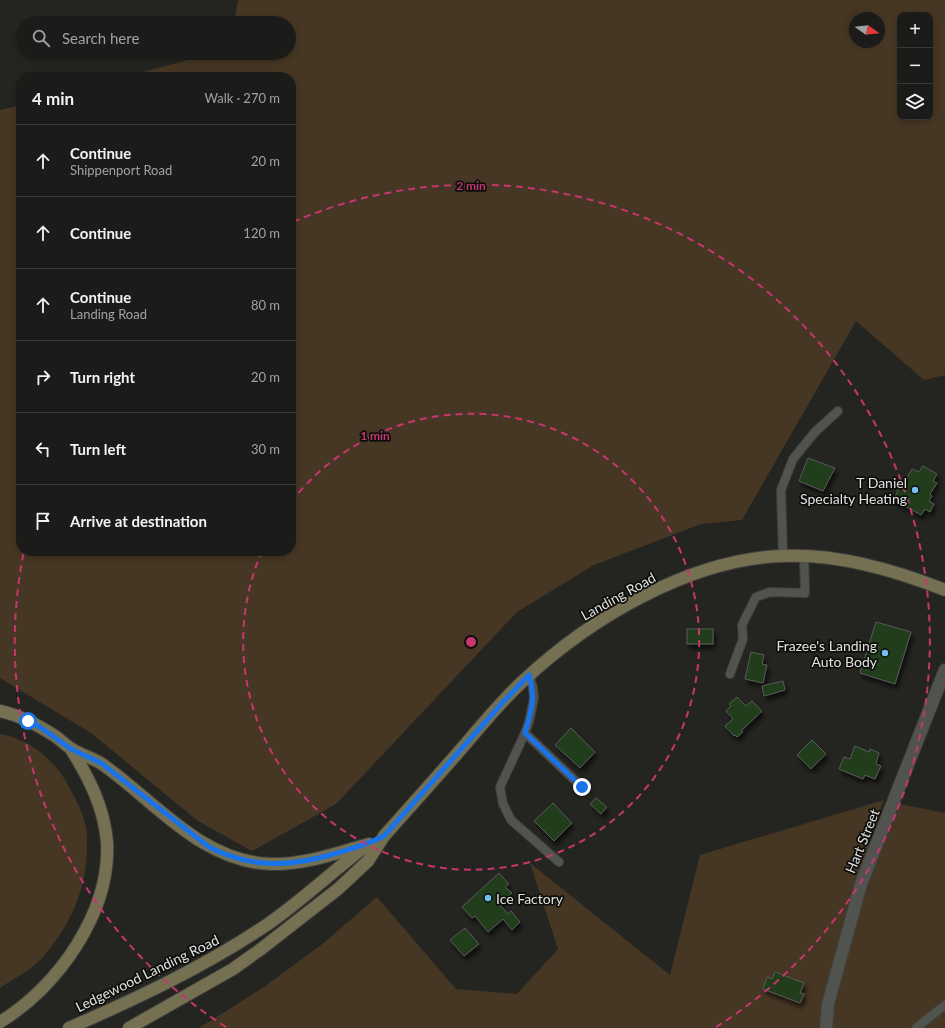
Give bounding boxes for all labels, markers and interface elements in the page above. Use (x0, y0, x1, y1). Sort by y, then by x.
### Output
north arrow (849, 12, 885, 48)
map controls (897, 12, 933, 120)
button: + (897, 12, 933, 48)
search box (16, 16, 296, 60)
icon: search (30, 27, 52, 49)
text: Search here (62, 29, 139, 47)
button: − (897, 48, 933, 84)
button: layers (897, 84, 933, 120)
text: 4 min (32, 88, 74, 109)
text: Walk · 270 m (204, 90, 280, 106)
text: Continue (70, 144, 131, 162)
icon: ahead (32, 150, 54, 172)
text: 20 m (251, 153, 280, 169)
text: Shippenport Road (70, 162, 172, 178)
text: 2 min (456, 178, 486, 193)
icon: ahead (32, 222, 54, 244)
text: Continue (70, 224, 131, 242)
text: 120 m (243, 225, 280, 241)
text: Continue (70, 288, 131, 306)
icon: ahead (32, 294, 54, 316)
text: 80 m (251, 297, 280, 313)
text: Landing Road (70, 306, 147, 322)
icon: right (32, 366, 54, 388)
text: Turn right (70, 368, 135, 386)
text: 20 m (251, 369, 280, 385)
text: 1 min (360, 428, 390, 443)
icon: left (32, 438, 54, 460)
text: Turn left (70, 440, 126, 458)
text: 30 m (251, 441, 280, 457)
place label: T Daniel Specialty Heating (800, 474, 907, 507)
marker: T Daniel Specialty Heating (910, 485, 920, 495)
icon: arrive (32, 510, 54, 532)
text: Arrive at destination (70, 512, 207, 530)
street label: Landing Road (578, 568, 658, 624)
centre of rings (464, 635, 478, 649)
place label: Frazee's Landing Auto Body (776, 637, 878, 670)
marker: Frazee's Landing Auto Body (880, 648, 890, 658)
route start (19, 712, 37, 730)
route end (573, 778, 591, 796)
street label: Hart Street (841, 806, 883, 876)
place label: Ice Factory (496, 890, 564, 907)
marker: Ice Factory (483, 893, 493, 903)
street label: Ledgewood Landing Road (72, 931, 222, 1015)

